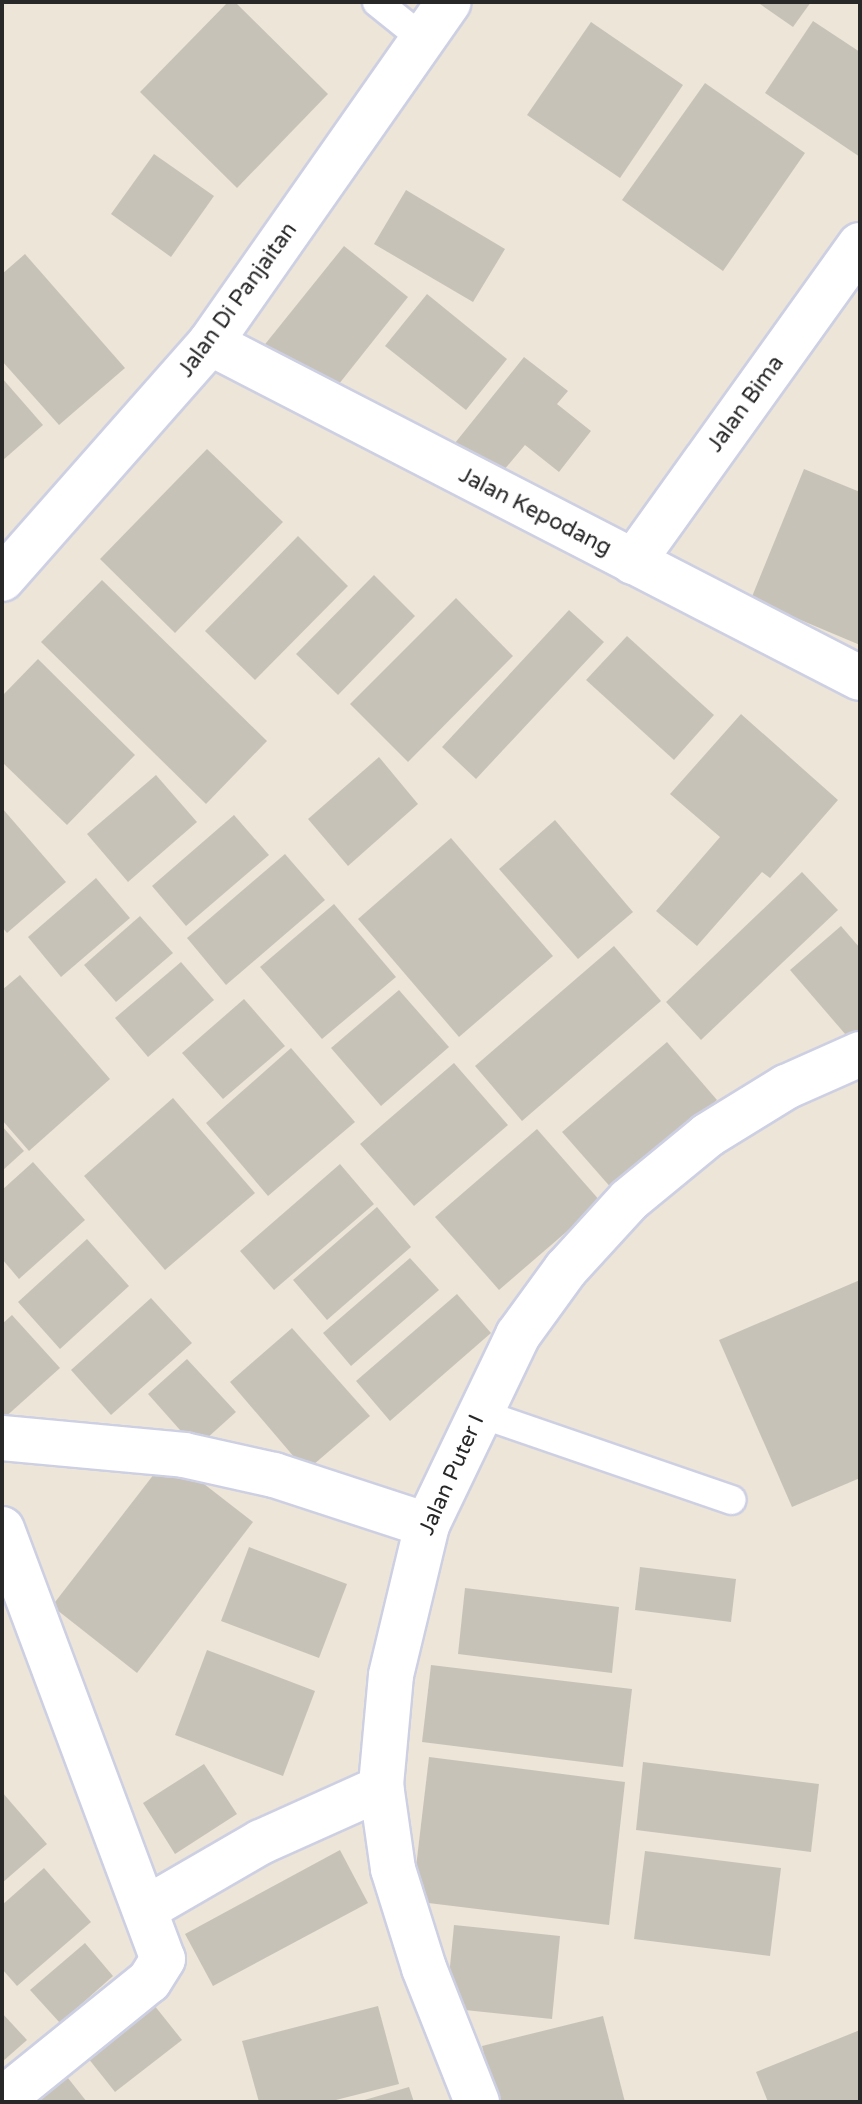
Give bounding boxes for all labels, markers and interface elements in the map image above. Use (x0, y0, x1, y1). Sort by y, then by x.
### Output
street label: Jalan Di Panjaitan (173, 218, 303, 382)
street label: Jalan Bima (702, 351, 790, 457)
street label: Jalan Kepodang (454, 462, 616, 562)
street label: Jalan Puter I (414, 1411, 490, 1539)

